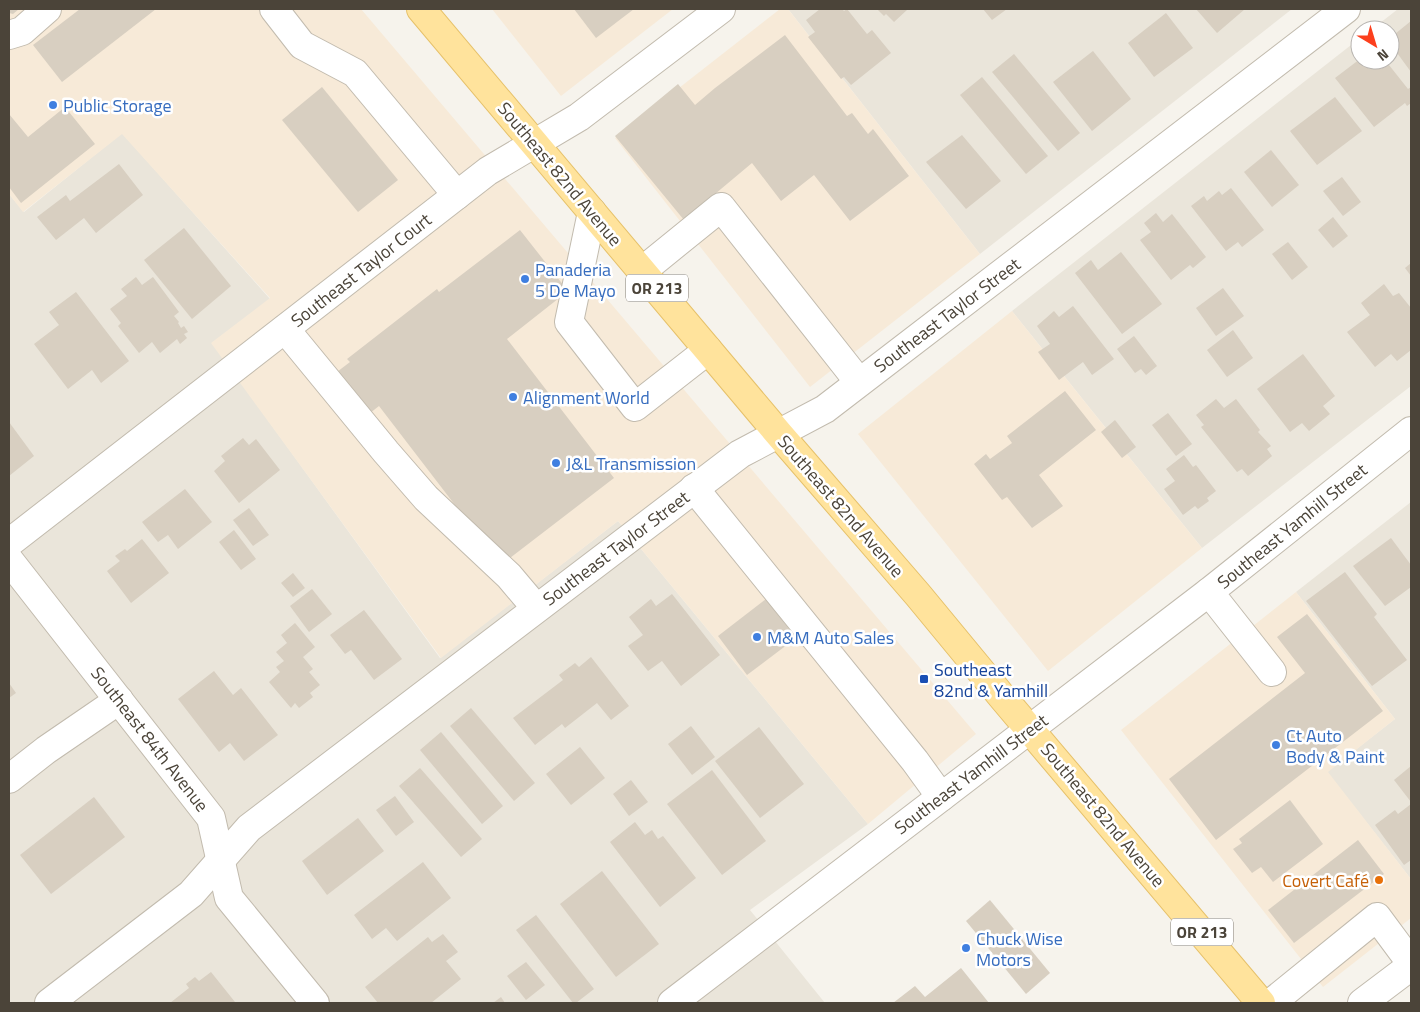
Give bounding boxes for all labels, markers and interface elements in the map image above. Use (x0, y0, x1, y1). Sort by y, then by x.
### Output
north arrow (1350, 20, 1400, 70)
text: N (1373, 44, 1394, 67)
place label: Public Storage (63, 92, 172, 119)
street label: Southeast 82nd Avenue (491, 96, 629, 252)
marker: Public Storage (47, 99, 59, 111)
street label: Southeast Taylor Court (285, 206, 438, 334)
street label: Southeast Taylor Street (868, 250, 1026, 379)
place label: Panaderia 5 De Mayo (535, 256, 616, 304)
marker: Panaderia 5 De Mayo (519, 273, 531, 285)
road number: OR 213 (626, 274, 688, 302)
place label: Alignment World (523, 384, 650, 411)
marker: Alignment World (507, 391, 519, 403)
street label: Southeast 82nd Avenue (771, 429, 911, 583)
place label: J&L Transmission (566, 450, 696, 477)
street label: Southeast Yamhill Street (1211, 456, 1373, 595)
marker: J&L Transmission (550, 457, 562, 469)
street label: Southeast Taylor Street (537, 483, 695, 612)
place label: M&M Auto Sales (767, 624, 894, 651)
marker: M&M Auto Sales (751, 631, 763, 643)
place label: Southeast 82nd & Yamhill (934, 656, 1048, 704)
street label: Southeast 84th Avenue (85, 661, 215, 817)
marker: Southeast 82nd & Yamhill (918, 673, 930, 685)
street label: Southeast Yamhill Street (888, 707, 1054, 841)
place label: Ct Auto Body & Paint (1286, 722, 1385, 770)
street label: Southeast 82nd Avenue (1034, 737, 1172, 893)
marker: Ct Auto Body & Paint (1270, 739, 1282, 751)
place label: Covert Café (1282, 867, 1369, 894)
marker: Covert Café (1373, 874, 1385, 886)
road number: OR 213 (1171, 919, 1233, 946)
place label: Chuck Wise Motors (976, 925, 1063, 973)
marker: Chuck Wise Motors (960, 942, 972, 954)

